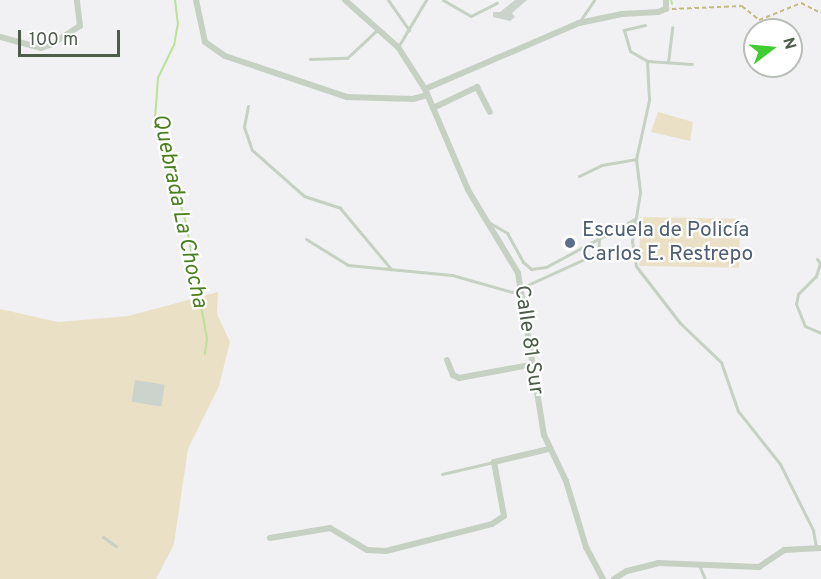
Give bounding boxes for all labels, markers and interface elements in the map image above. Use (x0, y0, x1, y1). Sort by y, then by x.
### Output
scale bar (21, 18, 123, 56)
north arrow (743, 18, 803, 78)
text: 100 m (29, 29, 78, 52)
text: N (777, 35, 800, 52)
water label: Quebrada La Chocha (146, 112, 212, 310)
place label: Escuela de Policía Carlos E. Restrepo (582, 218, 753, 268)
marker: Escuela de Policía Carlos E. Restrepo (563, 236, 577, 250)
street label: Calle 81 Sur (508, 284, 548, 396)

